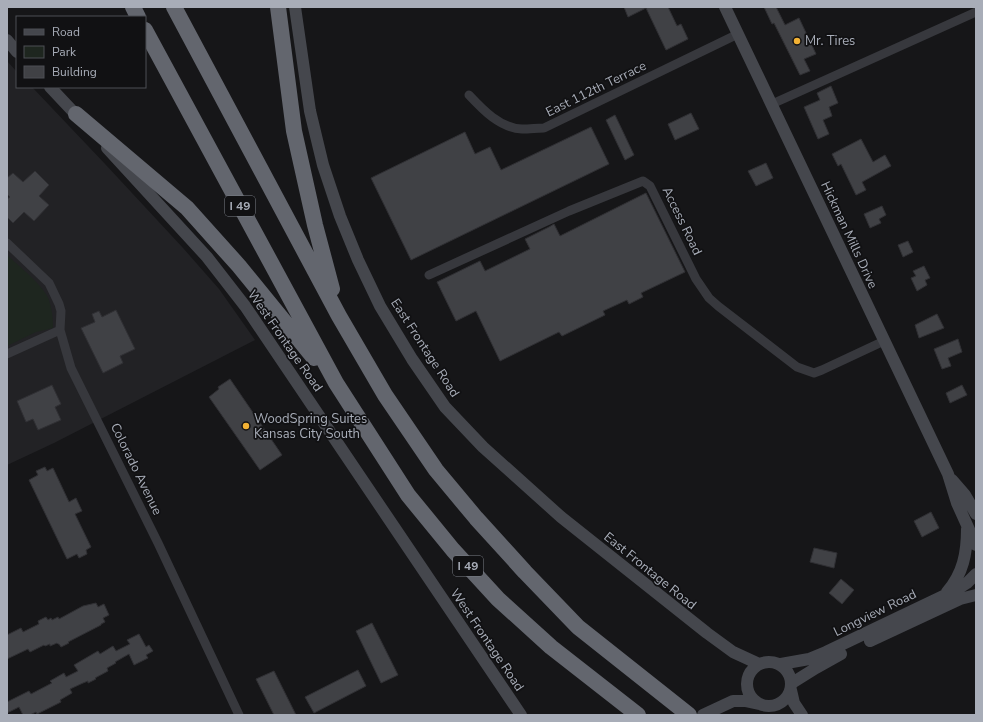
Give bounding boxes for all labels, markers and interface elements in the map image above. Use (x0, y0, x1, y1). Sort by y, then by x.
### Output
legend (16, 16, 146, 88)
text: Road (52, 24, 80, 40)
place label: Mr. Tires (805, 32, 855, 50)
marker: Mr. Tires (792, 36, 802, 46)
text: Park (52, 44, 77, 60)
street label: East 112th Terrace (543, 57, 649, 121)
text: Building (52, 64, 97, 80)
street label: Hickman Mills Drive (816, 178, 882, 292)
street label: Access Road (658, 184, 706, 258)
road number: I 49 (225, 196, 255, 216)
street label: West Frontage Road (243, 287, 327, 395)
street label: East Frontage Road (386, 295, 464, 401)
place label: WoodSpring Suites Kansas City South (254, 410, 367, 443)
street label: Colorado Avenue (106, 420, 166, 518)
marker: WoodSpring Suites Kansas City South (241, 421, 251, 431)
street label: East Frontage Road (600, 528, 700, 614)
road number: I 49 (453, 556, 483, 576)
street label: West Frontage Road (446, 585, 528, 695)
street label: Longview Road (830, 585, 920, 641)

